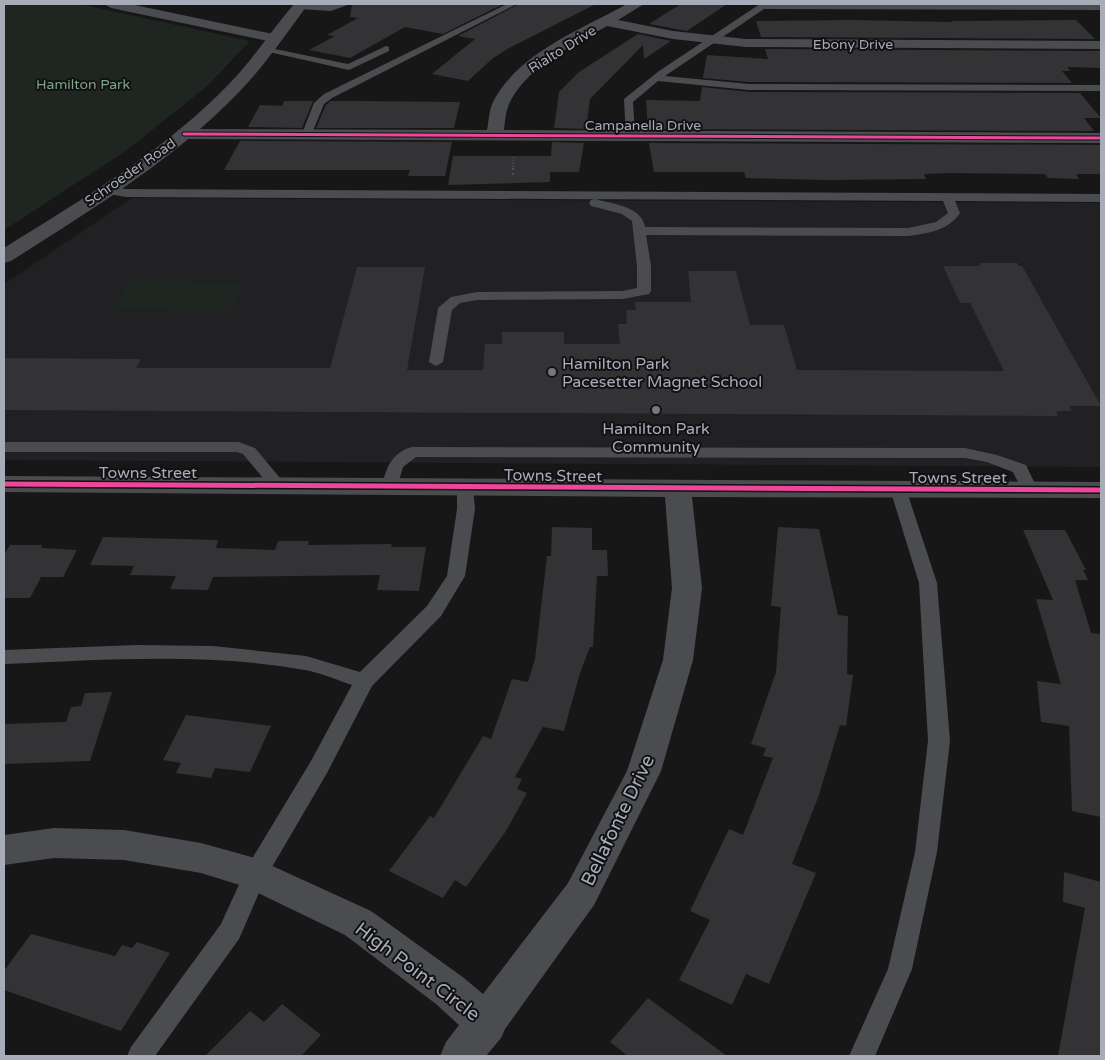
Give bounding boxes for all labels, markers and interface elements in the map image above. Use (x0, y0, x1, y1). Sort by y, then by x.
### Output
street label: Rialto Drive (525, 22, 599, 77)
street label: Ebony Drive (813, 36, 893, 53)
park label: Hamilton Park (36, 76, 130, 93)
street label: Campanella Drive (585, 117, 701, 134)
street label: Schroeder Road (82, 135, 179, 210)
place label: Hamilton Park Pacesetter Magnet School (562, 354, 762, 392)
marker: Hamilton Park Pacesetter Magnet School (546, 366, 558, 378)
marker: Hamilton Park Community (650, 404, 662, 416)
place label: Hamilton Park Community (602, 419, 710, 457)
street label: Towns Street (99, 463, 197, 483)
street label: Towns Street (504, 465, 602, 487)
street label: Towns Street (909, 468, 1007, 488)
street label: Bellafonte Drive (577, 751, 659, 889)
street label: High Point Circle (351, 918, 484, 1026)

